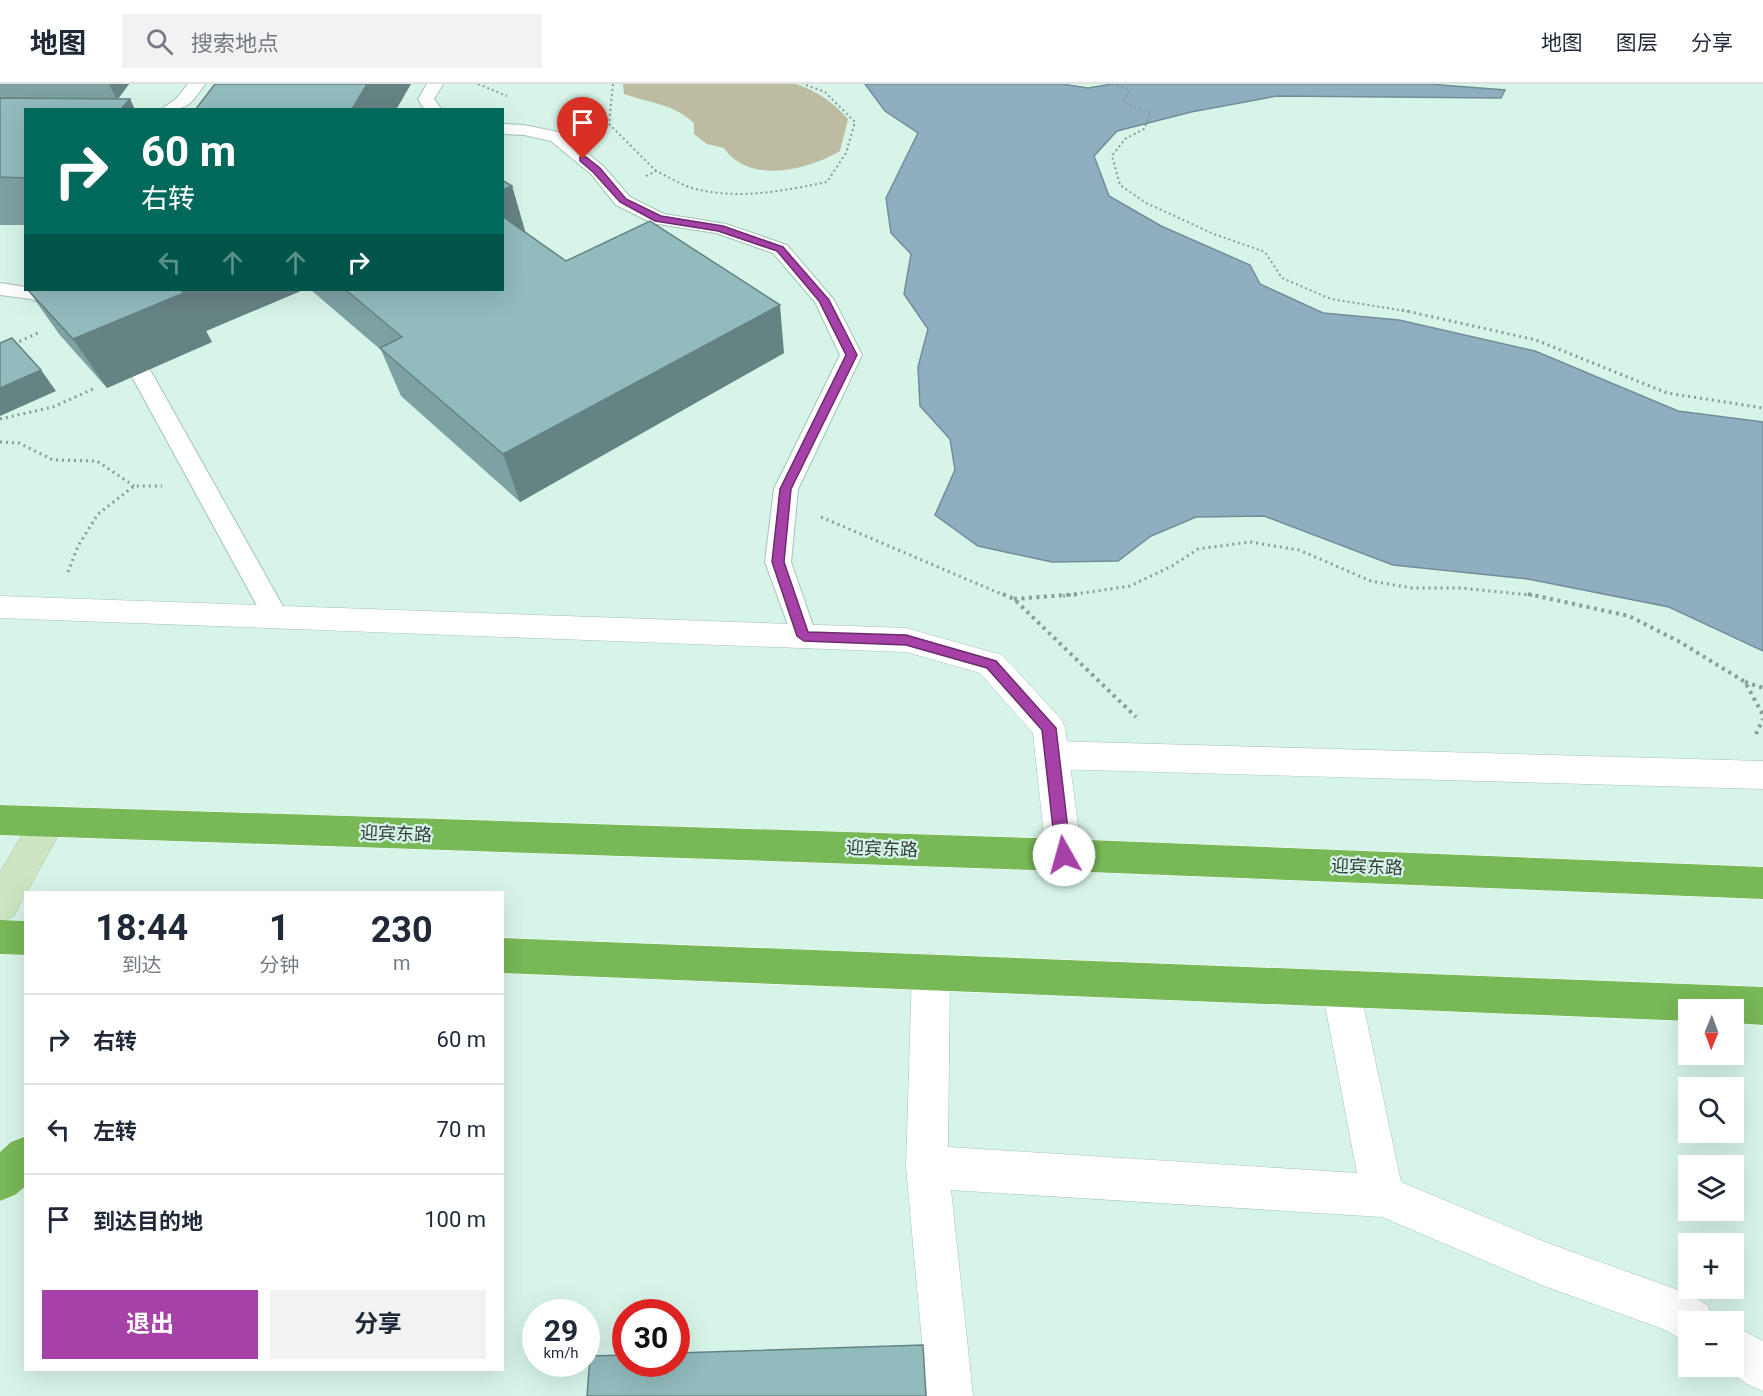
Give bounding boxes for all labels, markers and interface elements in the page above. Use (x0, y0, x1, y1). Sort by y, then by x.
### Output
search box (122, 14, 542, 68)
icon: search (143, 25, 176, 58)
text: 地图 (30, 27, 86, 60)
text: 搜索地点 (191, 31, 279, 56)
text: 地图 (1541, 31, 1583, 55)
text: 图层 (1616, 31, 1658, 55)
text: 分享 (1691, 31, 1733, 55)
pin (557, 97, 608, 159)
icon: arrive (566, 106, 599, 139)
text: 60 m (141, 127, 236, 176)
icon: right (42, 132, 120, 210)
text: 右转 (141, 183, 195, 215)
icon: left (153, 246, 186, 279)
icon: ahead (216, 246, 249, 279)
icon: ahead (279, 246, 312, 279)
icon: right (342, 246, 375, 279)
street label: 迎宾东路 (360, 822, 432, 845)
position arrow (1032, 823, 1096, 887)
street label: 迎宾东路 (846, 837, 918, 860)
street label: 迎宾东路 (1331, 855, 1403, 878)
text: 18:44 (95, 907, 188, 949)
text: 1 (269, 907, 290, 949)
text: 230 (371, 909, 433, 951)
text: m (393, 951, 410, 975)
text: 到达 (122, 953, 162, 977)
text: 分钟 (259, 953, 299, 977)
north arrow (1678, 999, 1744, 1065)
map controls (1678, 999, 1744, 1377)
icon: right (42, 1023, 75, 1056)
text: 60 m (437, 1027, 486, 1052)
text: 右转 (93, 1029, 137, 1054)
button: search (1678, 1077, 1744, 1143)
icon: left (42, 1113, 75, 1146)
text: 70 m (437, 1117, 486, 1142)
text: 左转 (93, 1119, 137, 1144)
button: layers (1678, 1155, 1744, 1221)
icon: arrive (42, 1203, 75, 1236)
text: 100 m (424, 1207, 486, 1232)
text: 到达目的地 (93, 1209, 203, 1234)
button: + (1678, 1233, 1744, 1299)
button: 退出 (42, 1290, 258, 1359)
button: 分享 (270, 1290, 486, 1359)
speed limit sign: 30 (612, 1299, 690, 1377)
button: − (1678, 1311, 1744, 1377)
text: 29 (544, 1313, 578, 1348)
text: km/h (543, 1344, 579, 1362)

